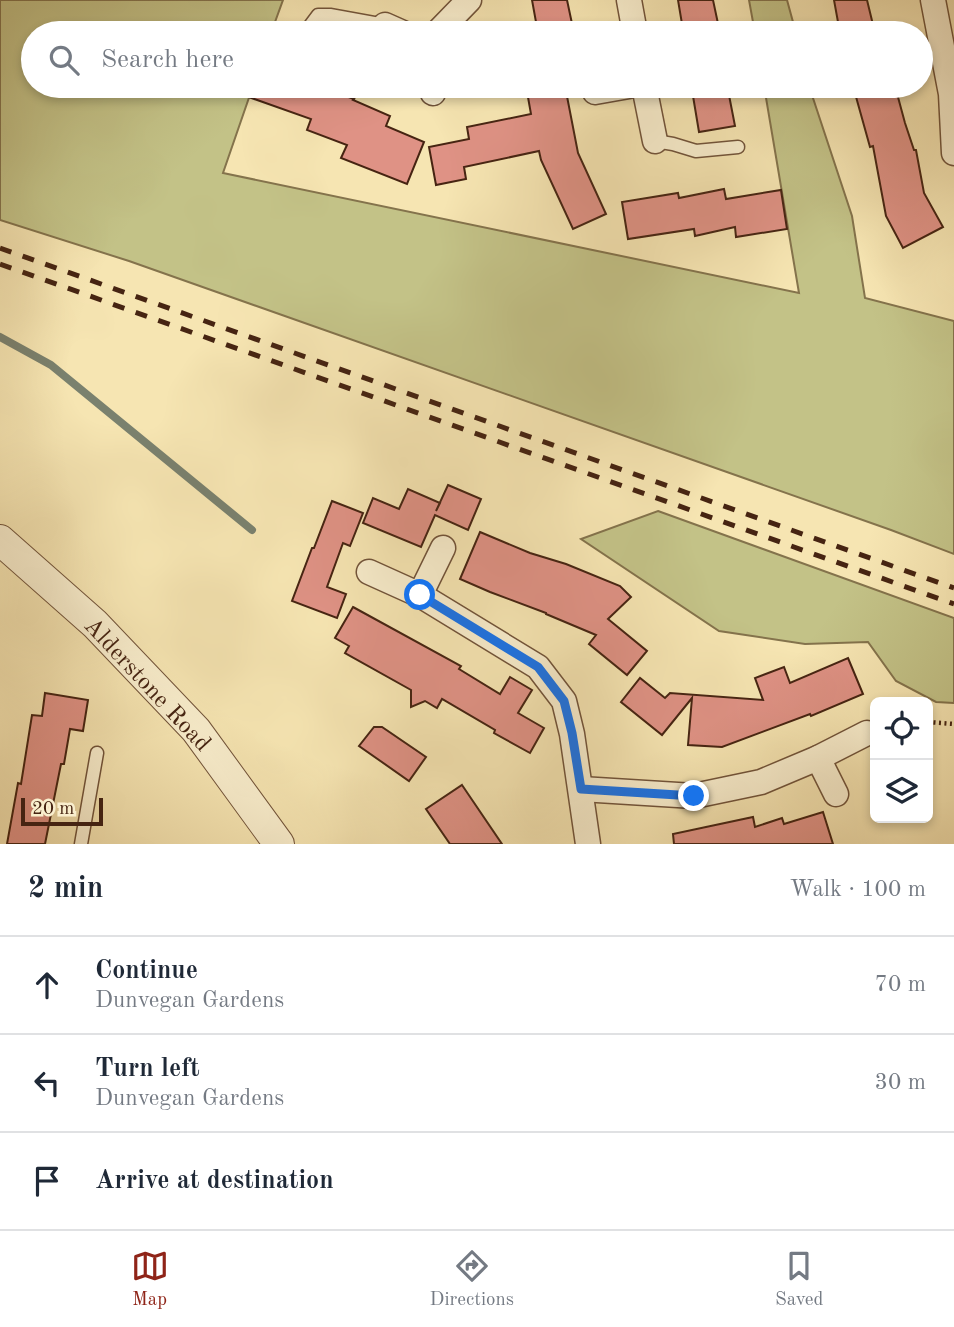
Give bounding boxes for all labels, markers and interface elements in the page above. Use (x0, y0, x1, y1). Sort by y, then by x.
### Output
search box (21, 21, 933, 98)
icon: search (45, 41, 83, 79)
text: Search here (101, 47, 234, 73)
route start (404, 579, 435, 610)
street label: Alderstone Road (79, 614, 214, 757)
map controls (870, 697, 933, 823)
button: locate (870, 697, 933, 760)
button: layers (870, 760, 933, 823)
route end (678, 780, 709, 811)
scale bar (21, 795, 103, 827)
text: 20 m (32, 800, 74, 819)
text: 2 min (28, 874, 103, 904)
text: Walk · 100 m (790, 878, 926, 901)
text: Continue (95, 958, 198, 984)
icon: ahead (28, 966, 66, 1004)
text: 70 m (875, 973, 926, 996)
text: Dunvegan Gardens (95, 989, 284, 1012)
text: Turn left (95, 1056, 200, 1082)
icon: left (28, 1064, 66, 1102)
text: 30 m (875, 1071, 926, 1094)
text: Dunvegan Gardens (95, 1087, 284, 1110)
icon: arrive (28, 1162, 66, 1200)
text: Arrive at destination (95, 1168, 334, 1194)
tab: Map (131, 1247, 169, 1312)
tab: Directions (430, 1247, 514, 1312)
tab: Saved (775, 1247, 823, 1312)

